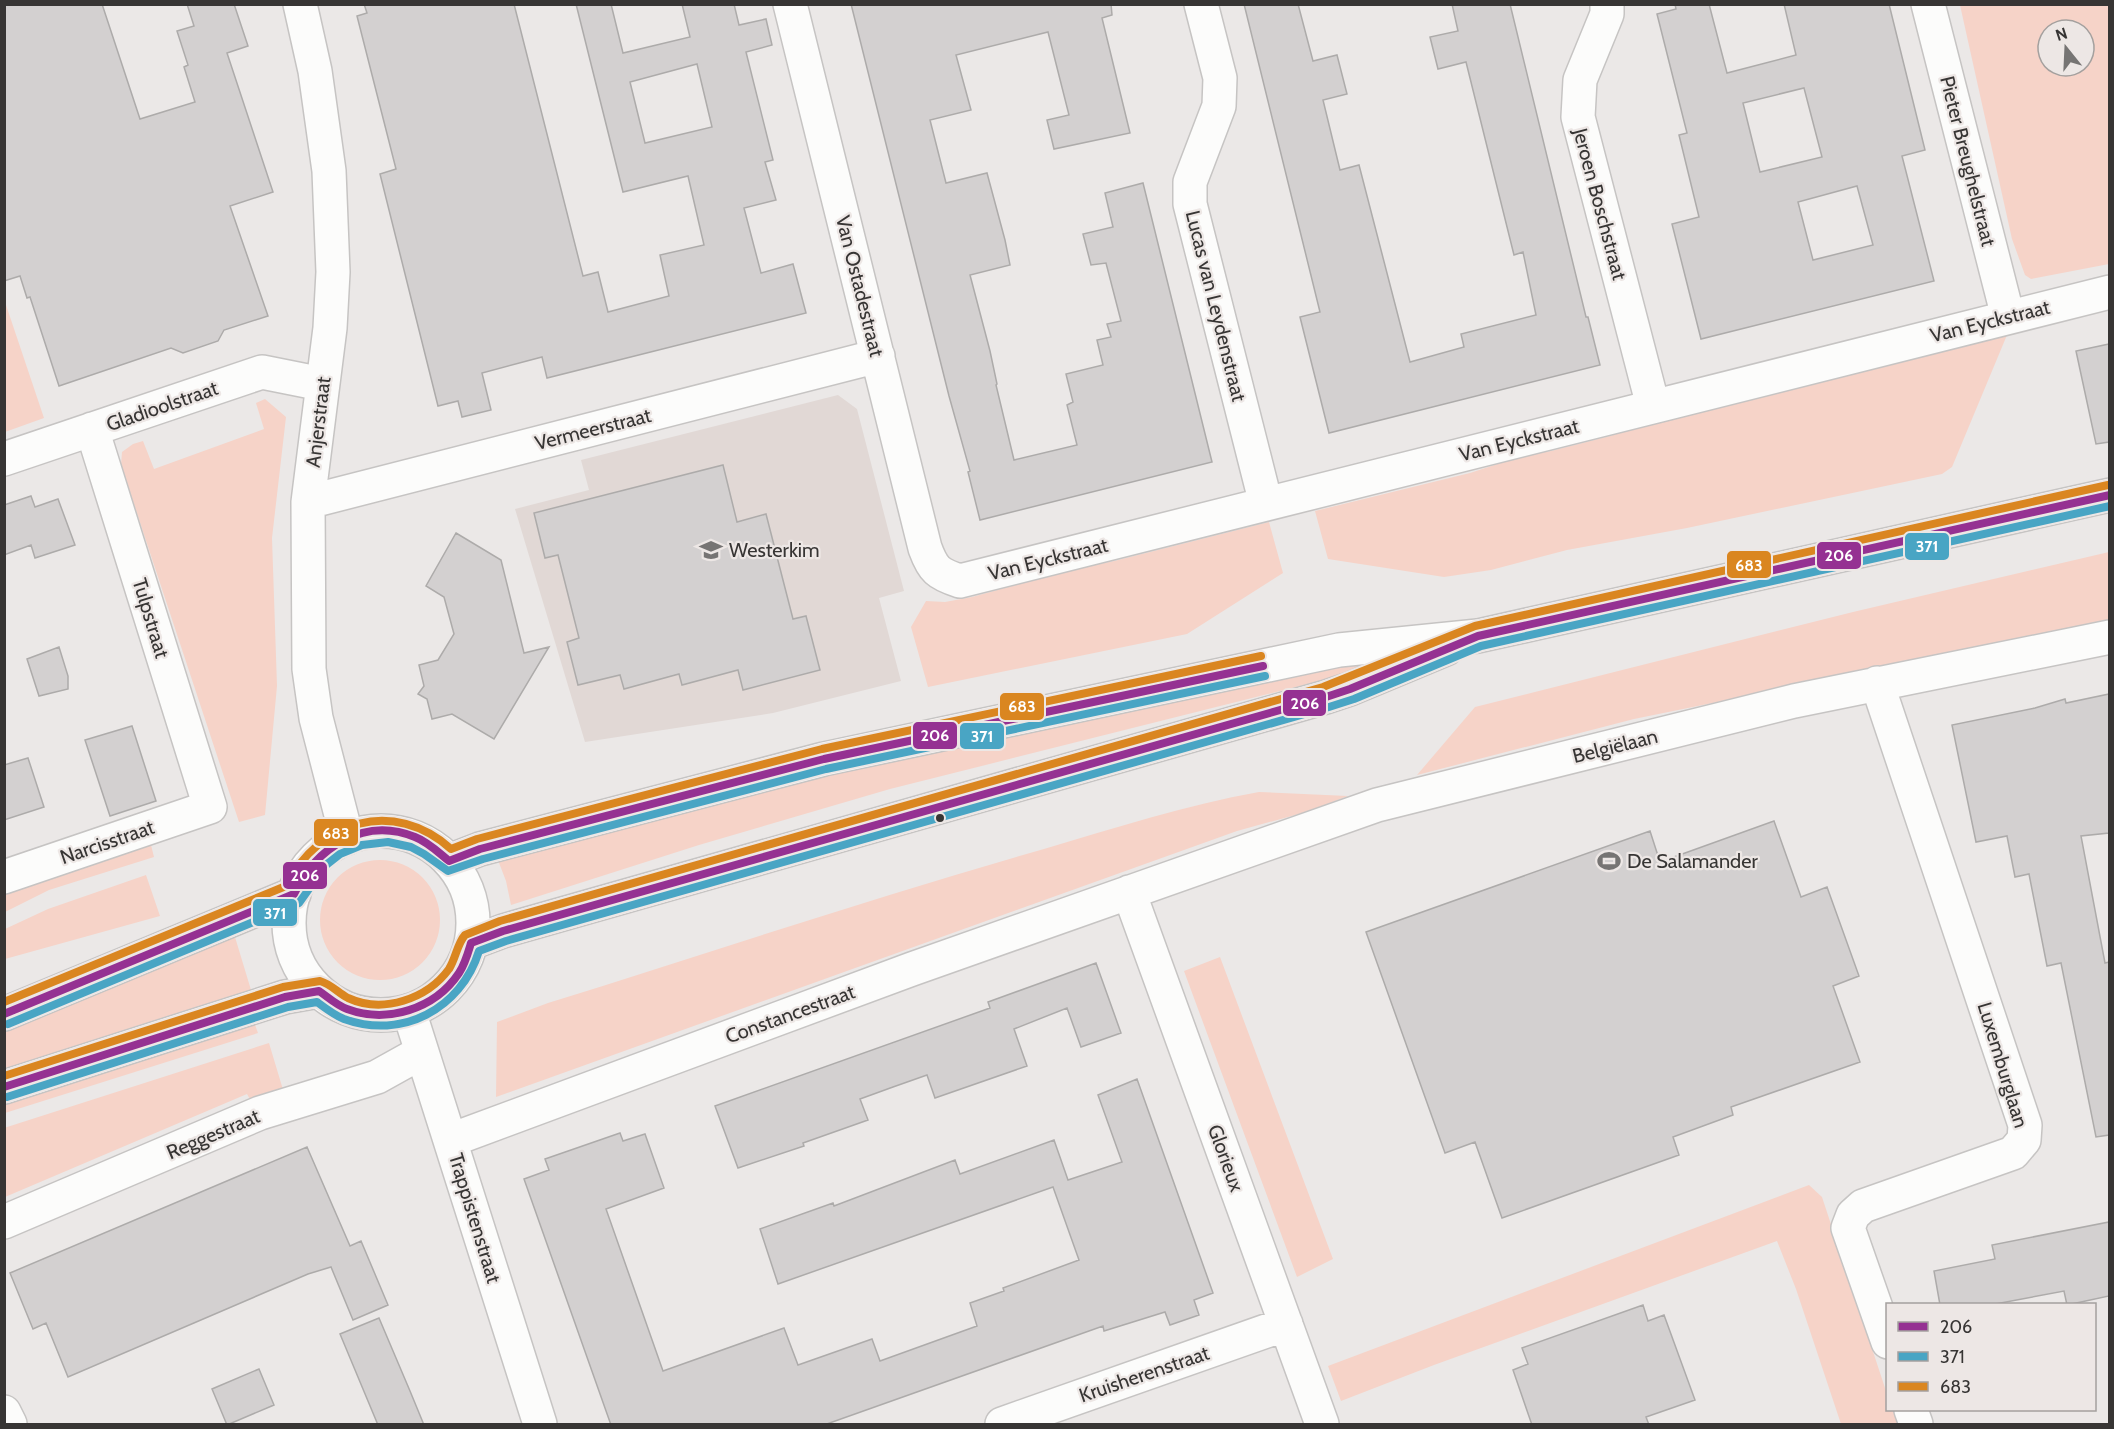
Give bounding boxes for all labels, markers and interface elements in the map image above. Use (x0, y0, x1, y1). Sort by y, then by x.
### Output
north arrow (2036, 18, 2096, 78)
text: N (2053, 23, 2070, 45)
street label: Pieter Breughelstraat (1935, 73, 2001, 249)
street label: Jeroen Boschstraat (1568, 125, 1632, 283)
street label: Lucas van Leydenstraat (1181, 208, 1251, 404)
street label: Van Ostadestraat (831, 213, 889, 359)
street label: Van Eyckstraat (1928, 294, 2052, 347)
street label: Anjerstraat (301, 375, 336, 469)
street label: Gladioolstraat (103, 376, 221, 436)
street label: Vermeerstraat (532, 403, 654, 455)
street label: Van Eyckstraat (1457, 413, 1581, 466)
street label: Van Eyckstraat (986, 532, 1110, 585)
line badge: 371 (1904, 532, 1950, 561)
school or university icon: Westerkim (698, 537, 724, 563)
text: 371 (1916, 537, 1938, 556)
place label: Westerkim (729, 538, 820, 562)
line badge: 206 (1816, 541, 1862, 570)
text: 206 (1825, 546, 1853, 565)
line badge: 683 (1726, 550, 1772, 579)
text: 683 (1735, 556, 1763, 575)
street label: Tulpstraat (128, 575, 175, 661)
line badge: 206 (1282, 689, 1327, 717)
line badge: 683 (999, 692, 1045, 721)
text: 206 (1291, 694, 1319, 713)
text: 683 (1008, 697, 1036, 716)
line badge: 206 (912, 721, 958, 750)
line badge: 371 (959, 722, 1005, 750)
street label: Belgiëlaan (1570, 724, 1660, 768)
text: 206 (921, 726, 949, 745)
text: 371 (971, 727, 993, 746)
unlabelled marker (934, 812, 946, 824)
street label: Narcisstraat (57, 815, 158, 869)
line badge: 683 (313, 818, 359, 847)
text: 683 (322, 824, 350, 843)
sports icon: De Salamander (1596, 848, 1622, 874)
place label: De Salamander (1627, 849, 1758, 873)
line badge: 206 (282, 861, 328, 890)
text: 206 (291, 866, 319, 885)
line badge: 371 (252, 898, 298, 927)
text: 371 (264, 904, 286, 923)
street label: Constancestraat (722, 979, 858, 1049)
street label: Luxemburglaan (1973, 999, 2033, 1131)
street label: Reggestraat (163, 1104, 263, 1164)
street label: Glorieux (1203, 1121, 1249, 1195)
street label: Trappistenstraat (444, 1150, 506, 1286)
legend (1886, 1303, 2096, 1411)
text: 206 (1940, 1316, 1972, 1338)
street label: Kruisherenstraat (1076, 1340, 1213, 1408)
text: 371 (1940, 1346, 1965, 1368)
text: 683 (1940, 1376, 1971, 1398)

